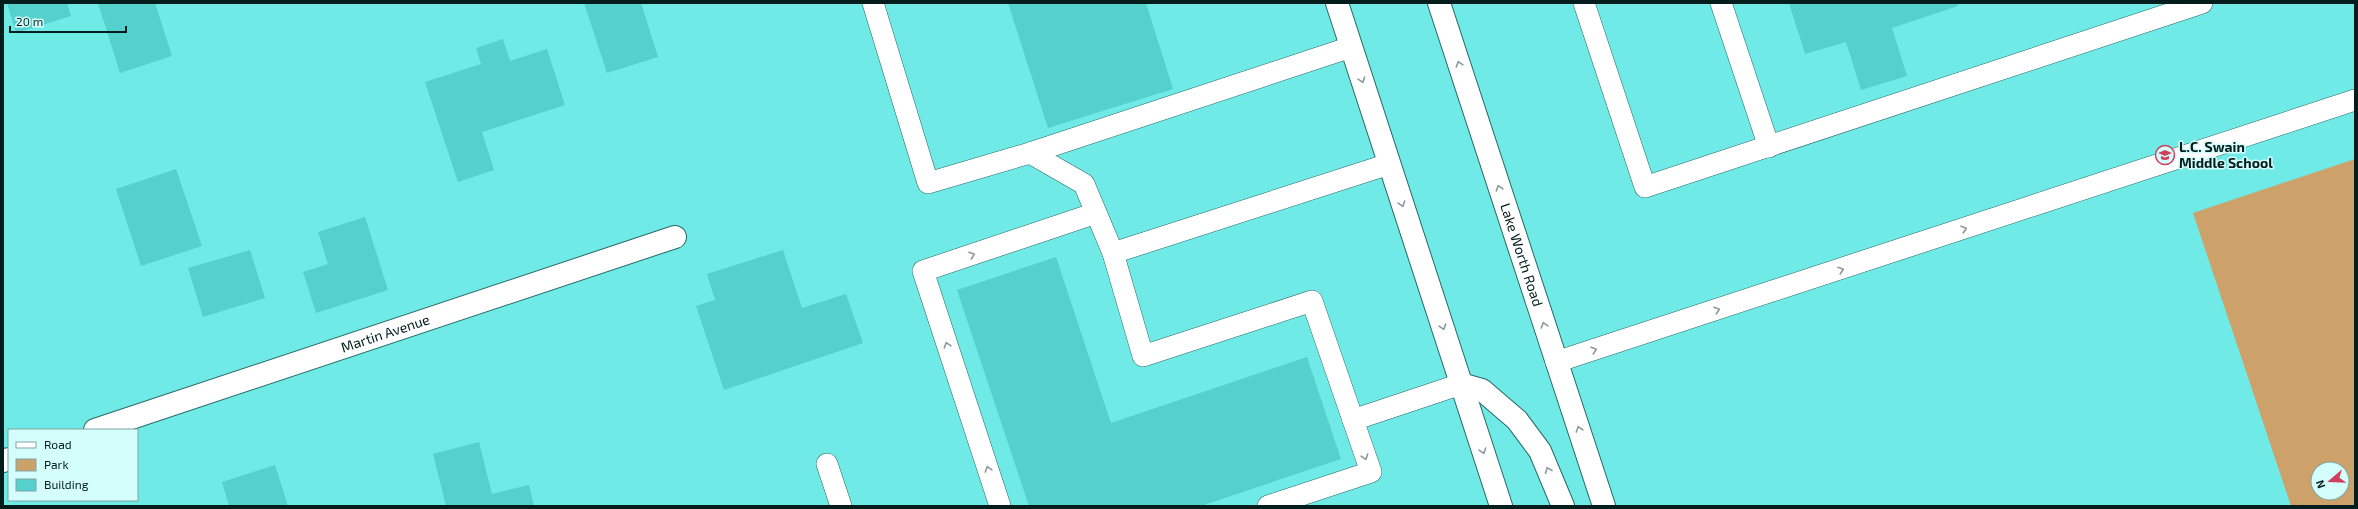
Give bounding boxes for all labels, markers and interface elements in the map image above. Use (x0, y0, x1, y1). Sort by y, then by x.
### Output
scale bar (10, 8, 126, 34)
text: 20 m (16, 14, 43, 28)
one-way arrow (1455, 61, 1464, 68)
one-way arrow (1357, 76, 1366, 83)
place label: L.C. Swain Middle School (2179, 138, 2273, 171)
school or university icon: L.C. Swain Middle School (2154, 144, 2176, 166)
one-way arrow (1496, 185, 1504, 192)
one-way arrow (1397, 200, 1406, 207)
street label: Lake Worth Road (1497, 201, 1547, 308)
one-way arrow (1961, 225, 1968, 234)
one-way arrow (969, 251, 976, 260)
one-way arrow (1837, 266, 1844, 275)
one-way arrow (1714, 307, 1721, 315)
street label: Martin Avenue (339, 310, 432, 356)
one-way arrow (1540, 321, 1549, 328)
one-way arrow (1438, 323, 1447, 330)
one-way arrow (944, 342, 952, 349)
one-way arrow (1590, 346, 1597, 355)
one-way arrow (1575, 426, 1583, 433)
legend (8, 429, 138, 501)
text: Road (44, 437, 72, 451)
one-way arrow (1478, 447, 1487, 454)
one-way arrow (1361, 453, 1369, 460)
text: Park (44, 457, 69, 471)
north arrow (2310, 461, 2350, 501)
one-way arrow (984, 466, 993, 473)
one-way arrow (1545, 466, 1553, 474)
text: Building (44, 477, 89, 491)
text: N (2313, 478, 2328, 490)

